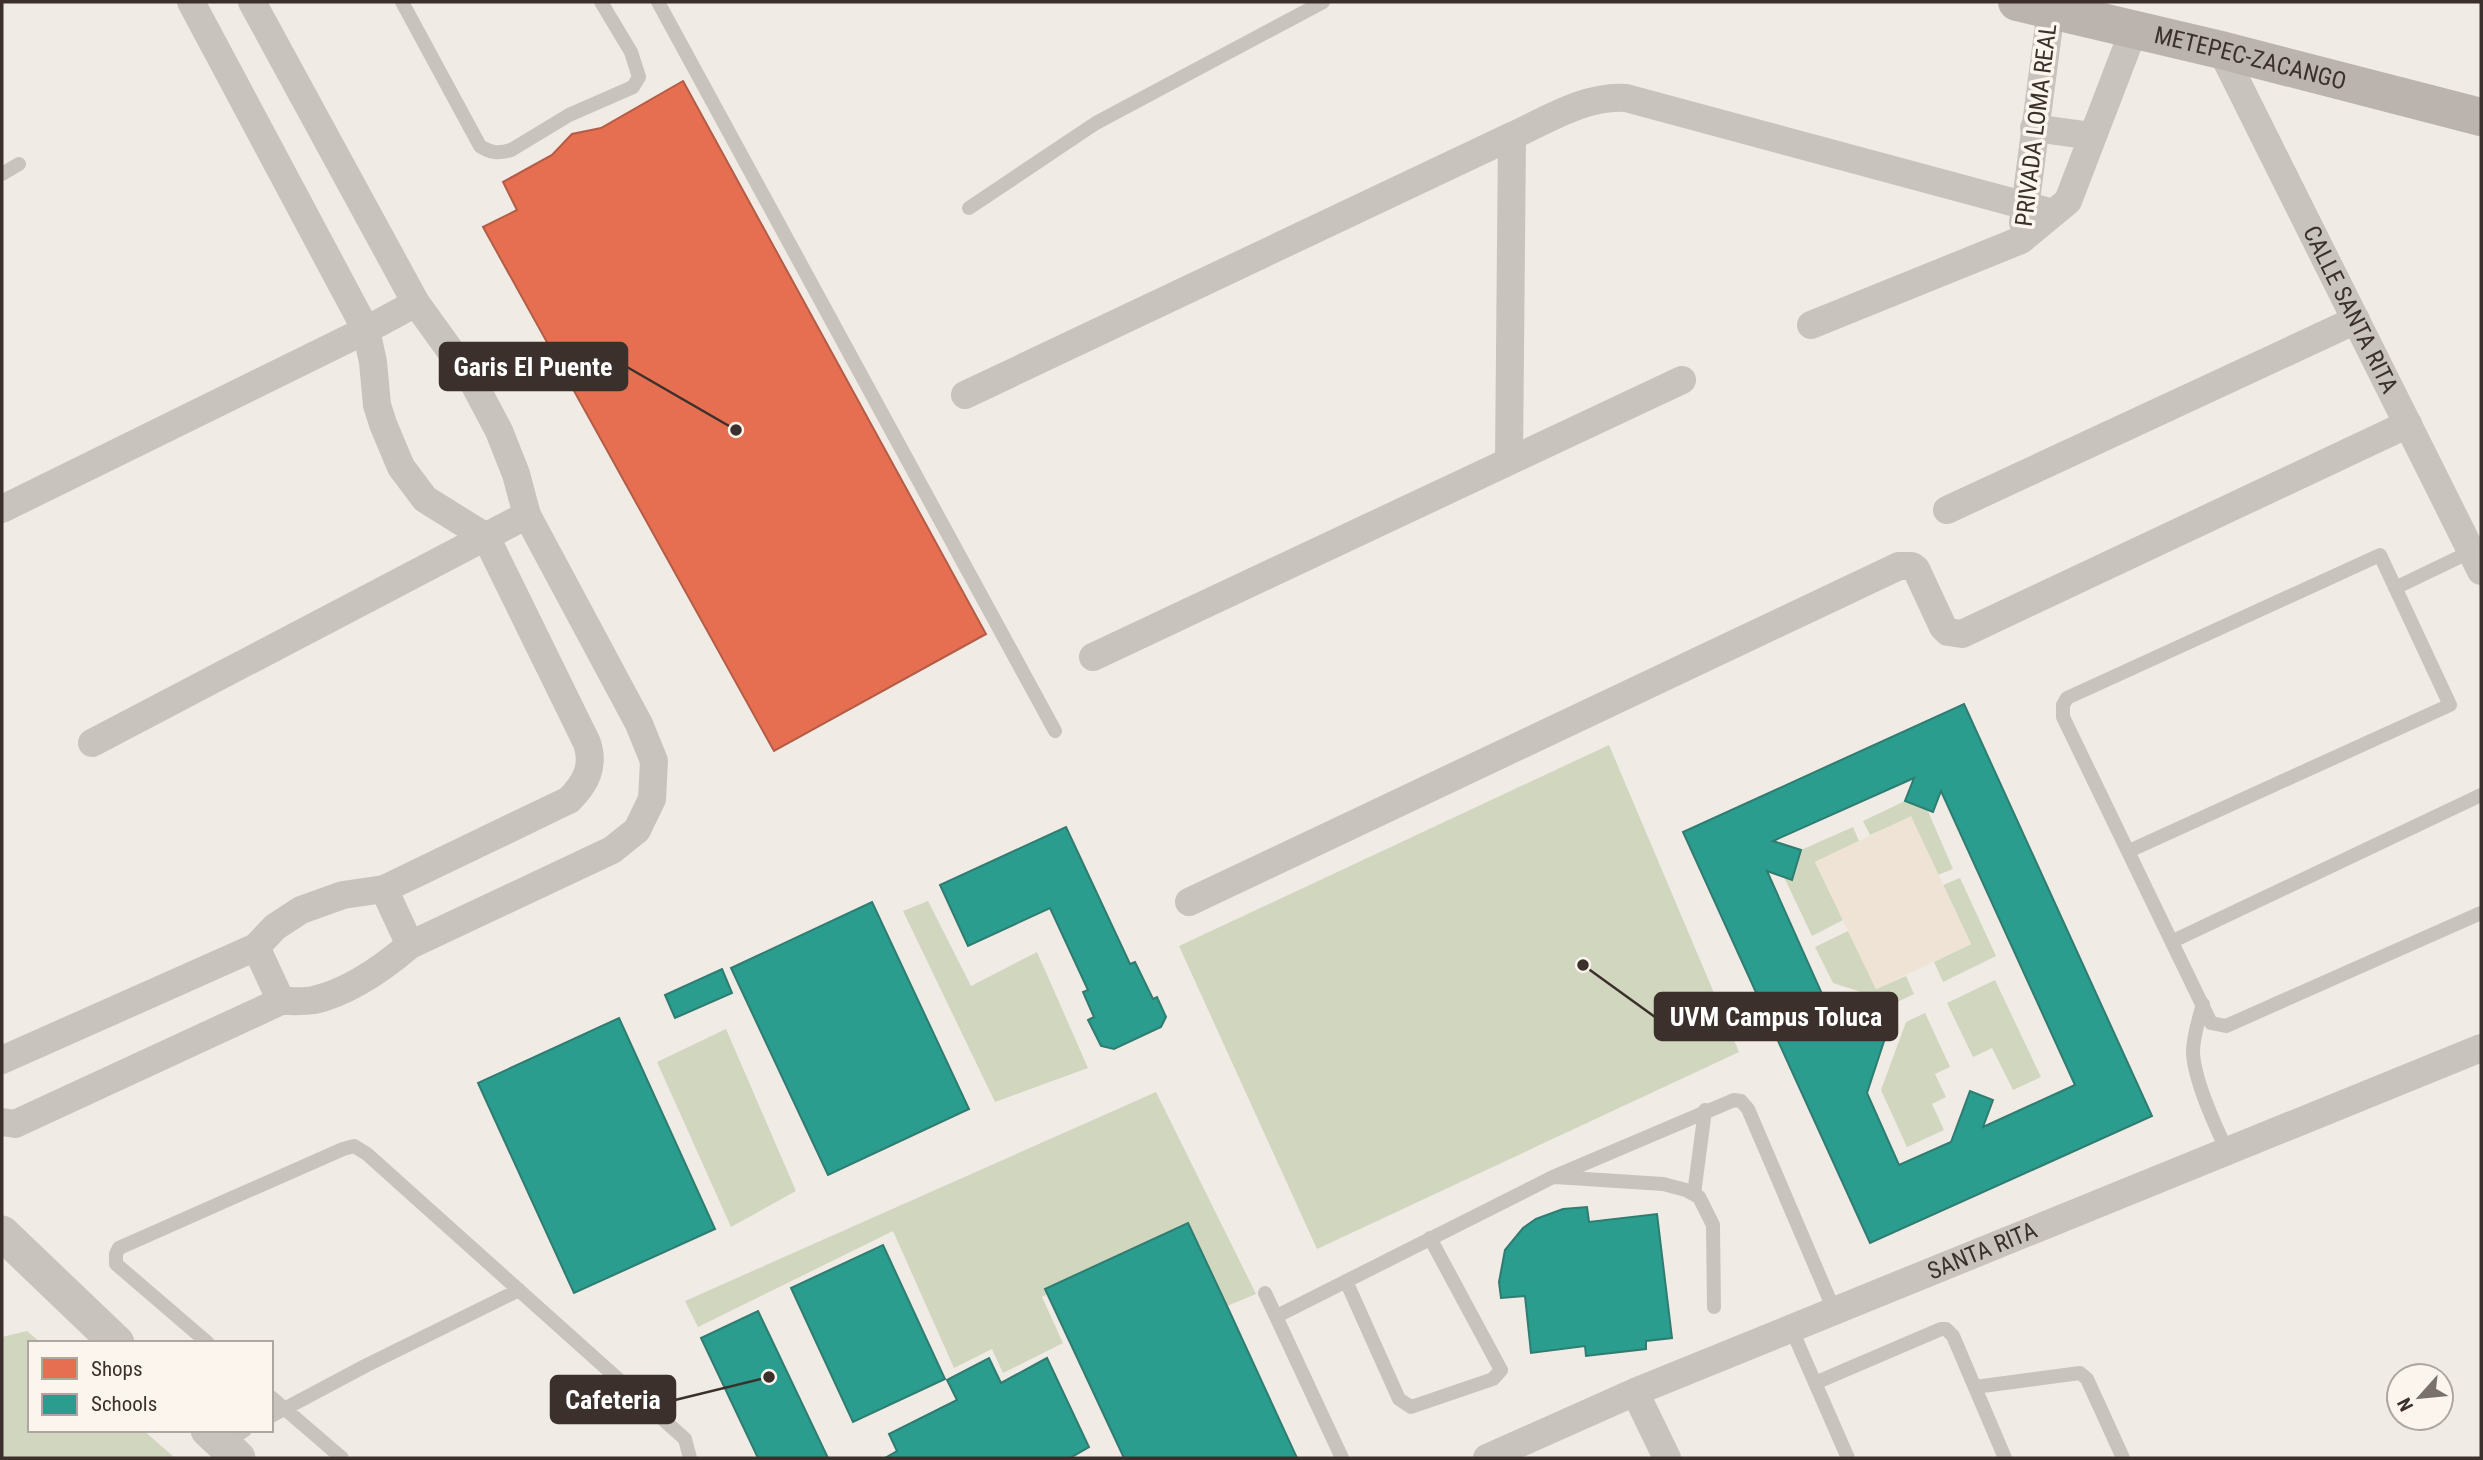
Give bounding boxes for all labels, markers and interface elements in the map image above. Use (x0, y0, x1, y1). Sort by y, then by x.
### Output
street label: METEPEC-ZACANGO (2152, 21, 2349, 96)
street label: PRIVADA LOMA REAL (2010, 22, 2062, 228)
street label: CALLE SANTA RITA (2297, 221, 2404, 398)
callout: Garis El Puente (440, 343, 627, 390)
text: Garis El Puente (454, 352, 612, 382)
callout: UVM Campus Toluca (1655, 993, 1897, 1040)
text: UVM Campus Toluca (1670, 1002, 1882, 1032)
street label: SANTA RITA (1924, 1216, 2041, 1286)
legend (28, 1341, 273, 1432)
text: Shops (91, 1357, 143, 1381)
north arrow (2385, 1362, 2455, 1432)
callout: Cafeteria (551, 1376, 675, 1423)
text: Cafeteria (565, 1385, 661, 1415)
text: Schools (91, 1392, 157, 1416)
text: N (2392, 1394, 2418, 1415)

